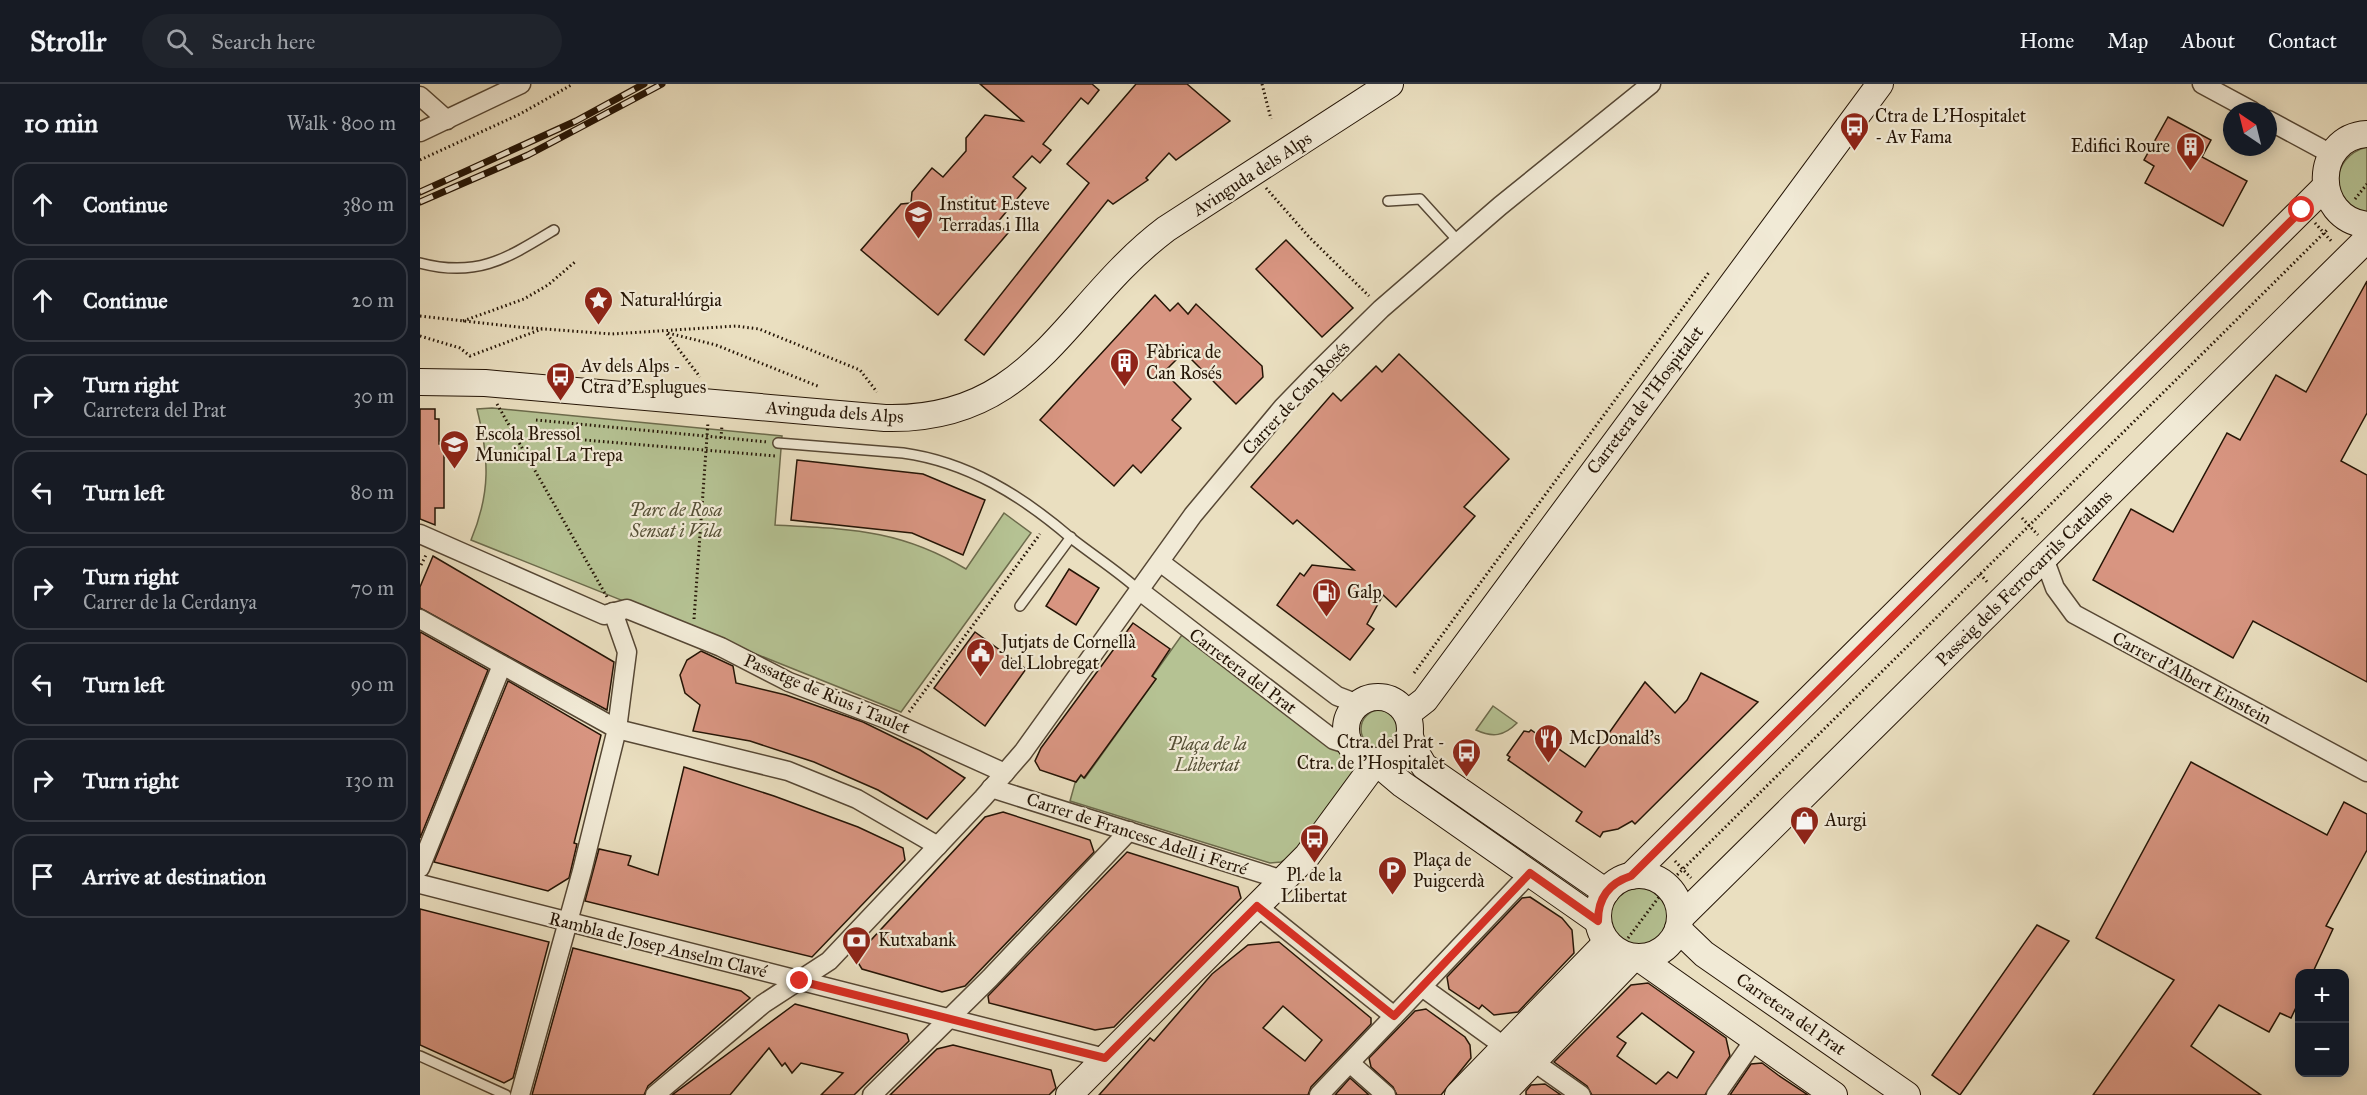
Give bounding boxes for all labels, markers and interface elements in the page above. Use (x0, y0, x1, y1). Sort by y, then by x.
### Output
search box (142, 14, 562, 68)
text: Strollr (30, 24, 106, 59)
icon: search (163, 25, 196, 58)
text: Search here (211, 28, 315, 55)
text: Home (2019, 28, 2074, 54)
text: Map (2107, 28, 2148, 54)
text: About (2181, 28, 2235, 54)
text: Contact (2268, 28, 2337, 54)
north arrow (2223, 102, 2277, 156)
place label: Ctra de L'Hospitalet - Av Fama (1875, 105, 2027, 148)
text: 10 min (24, 107, 98, 139)
bus stop icon: Ctra de L'Hospitalet - Av Fama (1838, 110, 1870, 152)
text: Walk · 800 m (287, 111, 396, 135)
street label: Avinguda dels Alps (1187, 127, 1316, 222)
building icon: Edifici Roure (2175, 130, 2207, 172)
place label: Edifici Roure (2071, 135, 2170, 157)
icon: ahead (26, 188, 59, 221)
text: Continue (83, 191, 168, 218)
text: 380 m (343, 192, 394, 216)
place label: Institut Esteve Terradas i Illa (939, 193, 1050, 236)
route start (2288, 196, 2314, 222)
school or university icon: Institut Esteve Terradas i Illa (902, 198, 934, 240)
icon: ahead (26, 284, 59, 317)
place icon: Natural·lúrgia (583, 284, 615, 326)
text: Continue (83, 287, 168, 314)
text: 20 m (351, 288, 394, 312)
place label: Natural·lúrgia (620, 289, 722, 312)
street label: Carretera de l'Hospitalet (1582, 321, 1708, 479)
street label: Carrer de Can Rosés (1238, 337, 1354, 459)
place label: Fàbrica de Can Rosés (1146, 341, 1222, 384)
building icon: Fàbrica de Can Rosés (1109, 346, 1141, 388)
place label: Av dels Alps - Ctra d'Esplugues (580, 355, 706, 399)
bus stop icon: Av dels Alps - Ctra d'Esplugues (544, 360, 576, 402)
text: Turn right (83, 371, 179, 398)
icon: right (26, 380, 59, 413)
text: 30 m (353, 384, 394, 408)
street label: Avinguda dels Alps (764, 396, 905, 429)
text: Carretera del Prat (83, 398, 226, 422)
place label: Escola Bressol Municipal La Trepa (475, 423, 623, 466)
school or university icon: Escola Bressol Municipal La Trepa (438, 428, 470, 470)
icon: left (26, 476, 59, 509)
text: Turn left (83, 479, 165, 506)
text: 80 m (351, 480, 394, 504)
street label: Passeig dels Ferrocarrils Catalans (1931, 485, 2117, 671)
park label: Parc de Rosa Sensat i Vila (629, 499, 723, 542)
text: Turn right (83, 563, 179, 590)
icon: right (26, 572, 59, 605)
text: 70 m (351, 576, 394, 600)
fuel station icon: Galp (1310, 576, 1342, 618)
place label: Galp (1347, 581, 1382, 603)
text: Carrer de la Cerdanya (83, 590, 257, 614)
street label: Carretera del Prat (1185, 623, 1302, 719)
street label: Carrer d'Albert Einstein (2109, 627, 2276, 729)
place label: Jutjats de Cornellà del Llobregat (999, 631, 1136, 675)
public building icon: Jutjats de Cornellà del Llobregat (964, 636, 996, 678)
street label: Passatge de Rius i Taulet (740, 649, 914, 740)
icon: left (26, 668, 59, 701)
text: Turn left (83, 671, 165, 698)
text: 90 m (351, 672, 394, 696)
restaurant icon: McDonald's (1532, 722, 1564, 764)
place label: McDonald's (1569, 727, 1660, 749)
place label: Ctra. del Prat - Ctra. de l'Hospitalet (1297, 731, 1446, 774)
park label: Plaça de la Llibertat (1167, 733, 1247, 776)
bus stop icon: Ctra. del Prat - Ctra. de l'Hospitalet (1450, 736, 1482, 778)
icon: right (26, 764, 59, 797)
text: Turn right (83, 767, 179, 794)
text: 130 m (345, 768, 394, 792)
street label: Carrer de Francesc Adell i Ferré (1024, 788, 1251, 880)
shop icon: Aurgi (1788, 804, 1820, 846)
place label: Aurgi (1824, 809, 1867, 832)
bus stop icon: Pl. de la Llibertat (1298, 822, 1330, 864)
place label: Plaça de Puigcerdà (1413, 849, 1485, 893)
parking icon: Plaça de Puigcerdà (1376, 854, 1408, 896)
icon: arrive (26, 860, 59, 893)
text: Arrive at destination (83, 863, 266, 890)
place label: Pl. de la Llibertat (1281, 864, 1348, 907)
street label: Rambla de Josep Anselm Clavé (546, 907, 770, 984)
bank icon: Kutxabank (841, 924, 873, 966)
place label: Kutxabank (878, 929, 957, 951)
route end (786, 967, 812, 993)
street label: Carretera del Prat (1732, 968, 1851, 1060)
map controls (2295, 969, 2349, 1077)
button: + (2295, 969, 2349, 1023)
button: − (2295, 1023, 2349, 1077)

